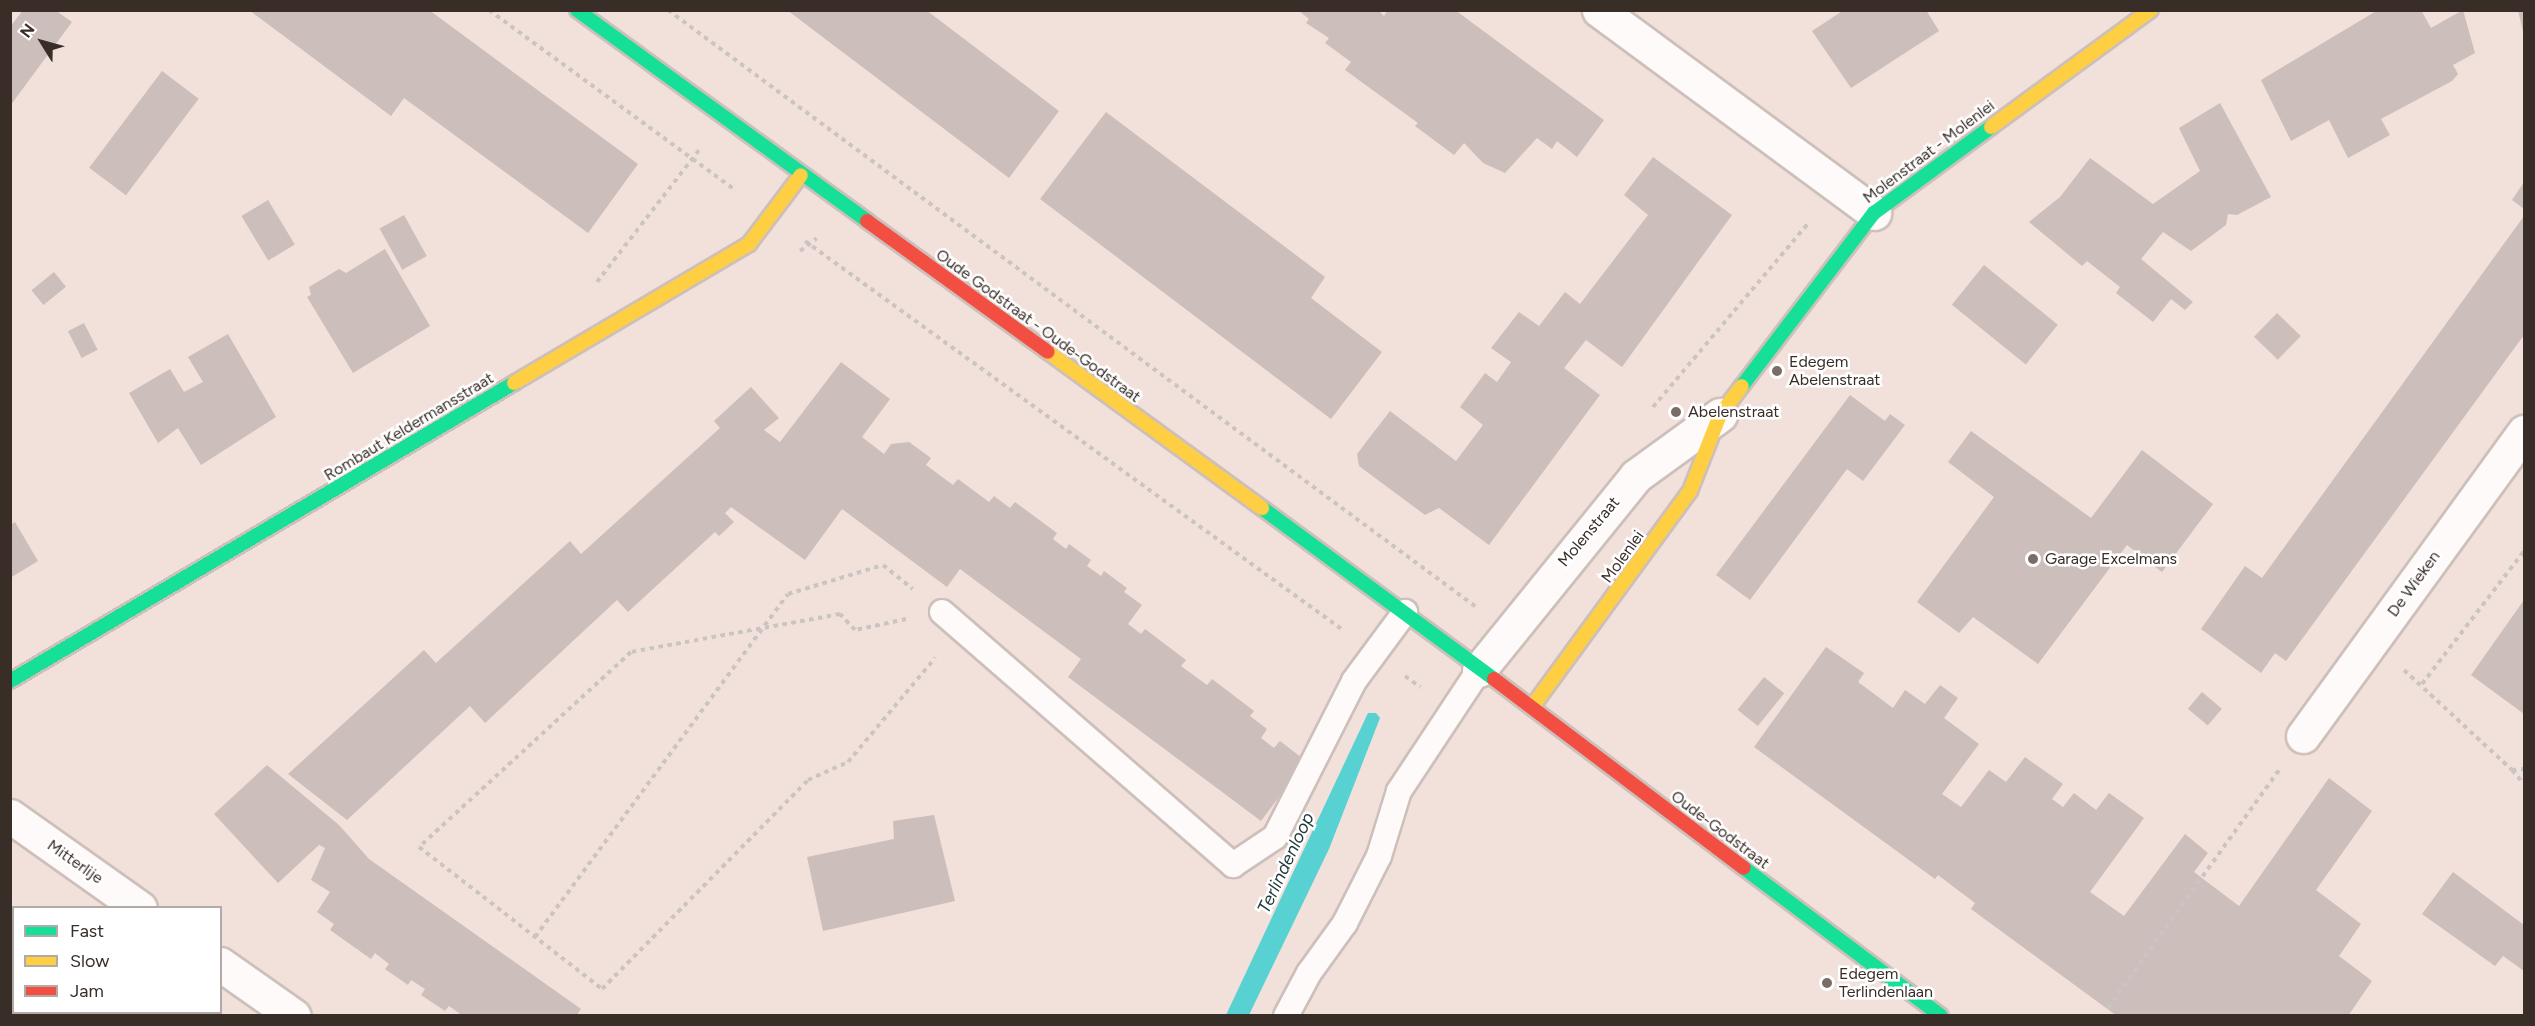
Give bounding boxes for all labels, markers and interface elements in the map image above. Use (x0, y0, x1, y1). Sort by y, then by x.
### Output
north arrow (12, 12, 72, 72)
text: N (16, 20, 39, 42)
street label: Molenstraat - Molenlei (1859, 96, 1999, 208)
street label: Oude Godstraat - Oude-Godstraat (932, 245, 1144, 407)
place label: Edegem Abelenstraat (1789, 352, 1880, 390)
marker: Edegem Abelenstraat (1770, 364, 1784, 378)
street label: Rombaut Keldermansstraat (321, 369, 497, 485)
place label: Abelenstraat (1688, 402, 1779, 422)
marker: Abelenstraat (1669, 405, 1683, 419)
street label: Molenstraat (1554, 493, 1624, 571)
street label: Molenlei (1598, 527, 1648, 587)
street label: De Wieken (2384, 547, 2444, 621)
place label: Garage Excelmans (2045, 549, 2177, 569)
marker: Garage Excelmans (2026, 552, 2040, 566)
street label: Oude-Godstraat (1667, 787, 1773, 873)
water label: Terlindenloop (1253, 809, 1319, 917)
street label: Mitterlije (43, 836, 107, 888)
legend (12, 906, 222, 1014)
text: Fast (70, 920, 104, 942)
text: Slow (70, 950, 109, 972)
place label: Edegem Terlindenlaan (1839, 964, 1933, 1002)
marker: Edegem Terlindenlaan (1820, 976, 1834, 990)
text: Jam (70, 980, 104, 1002)

